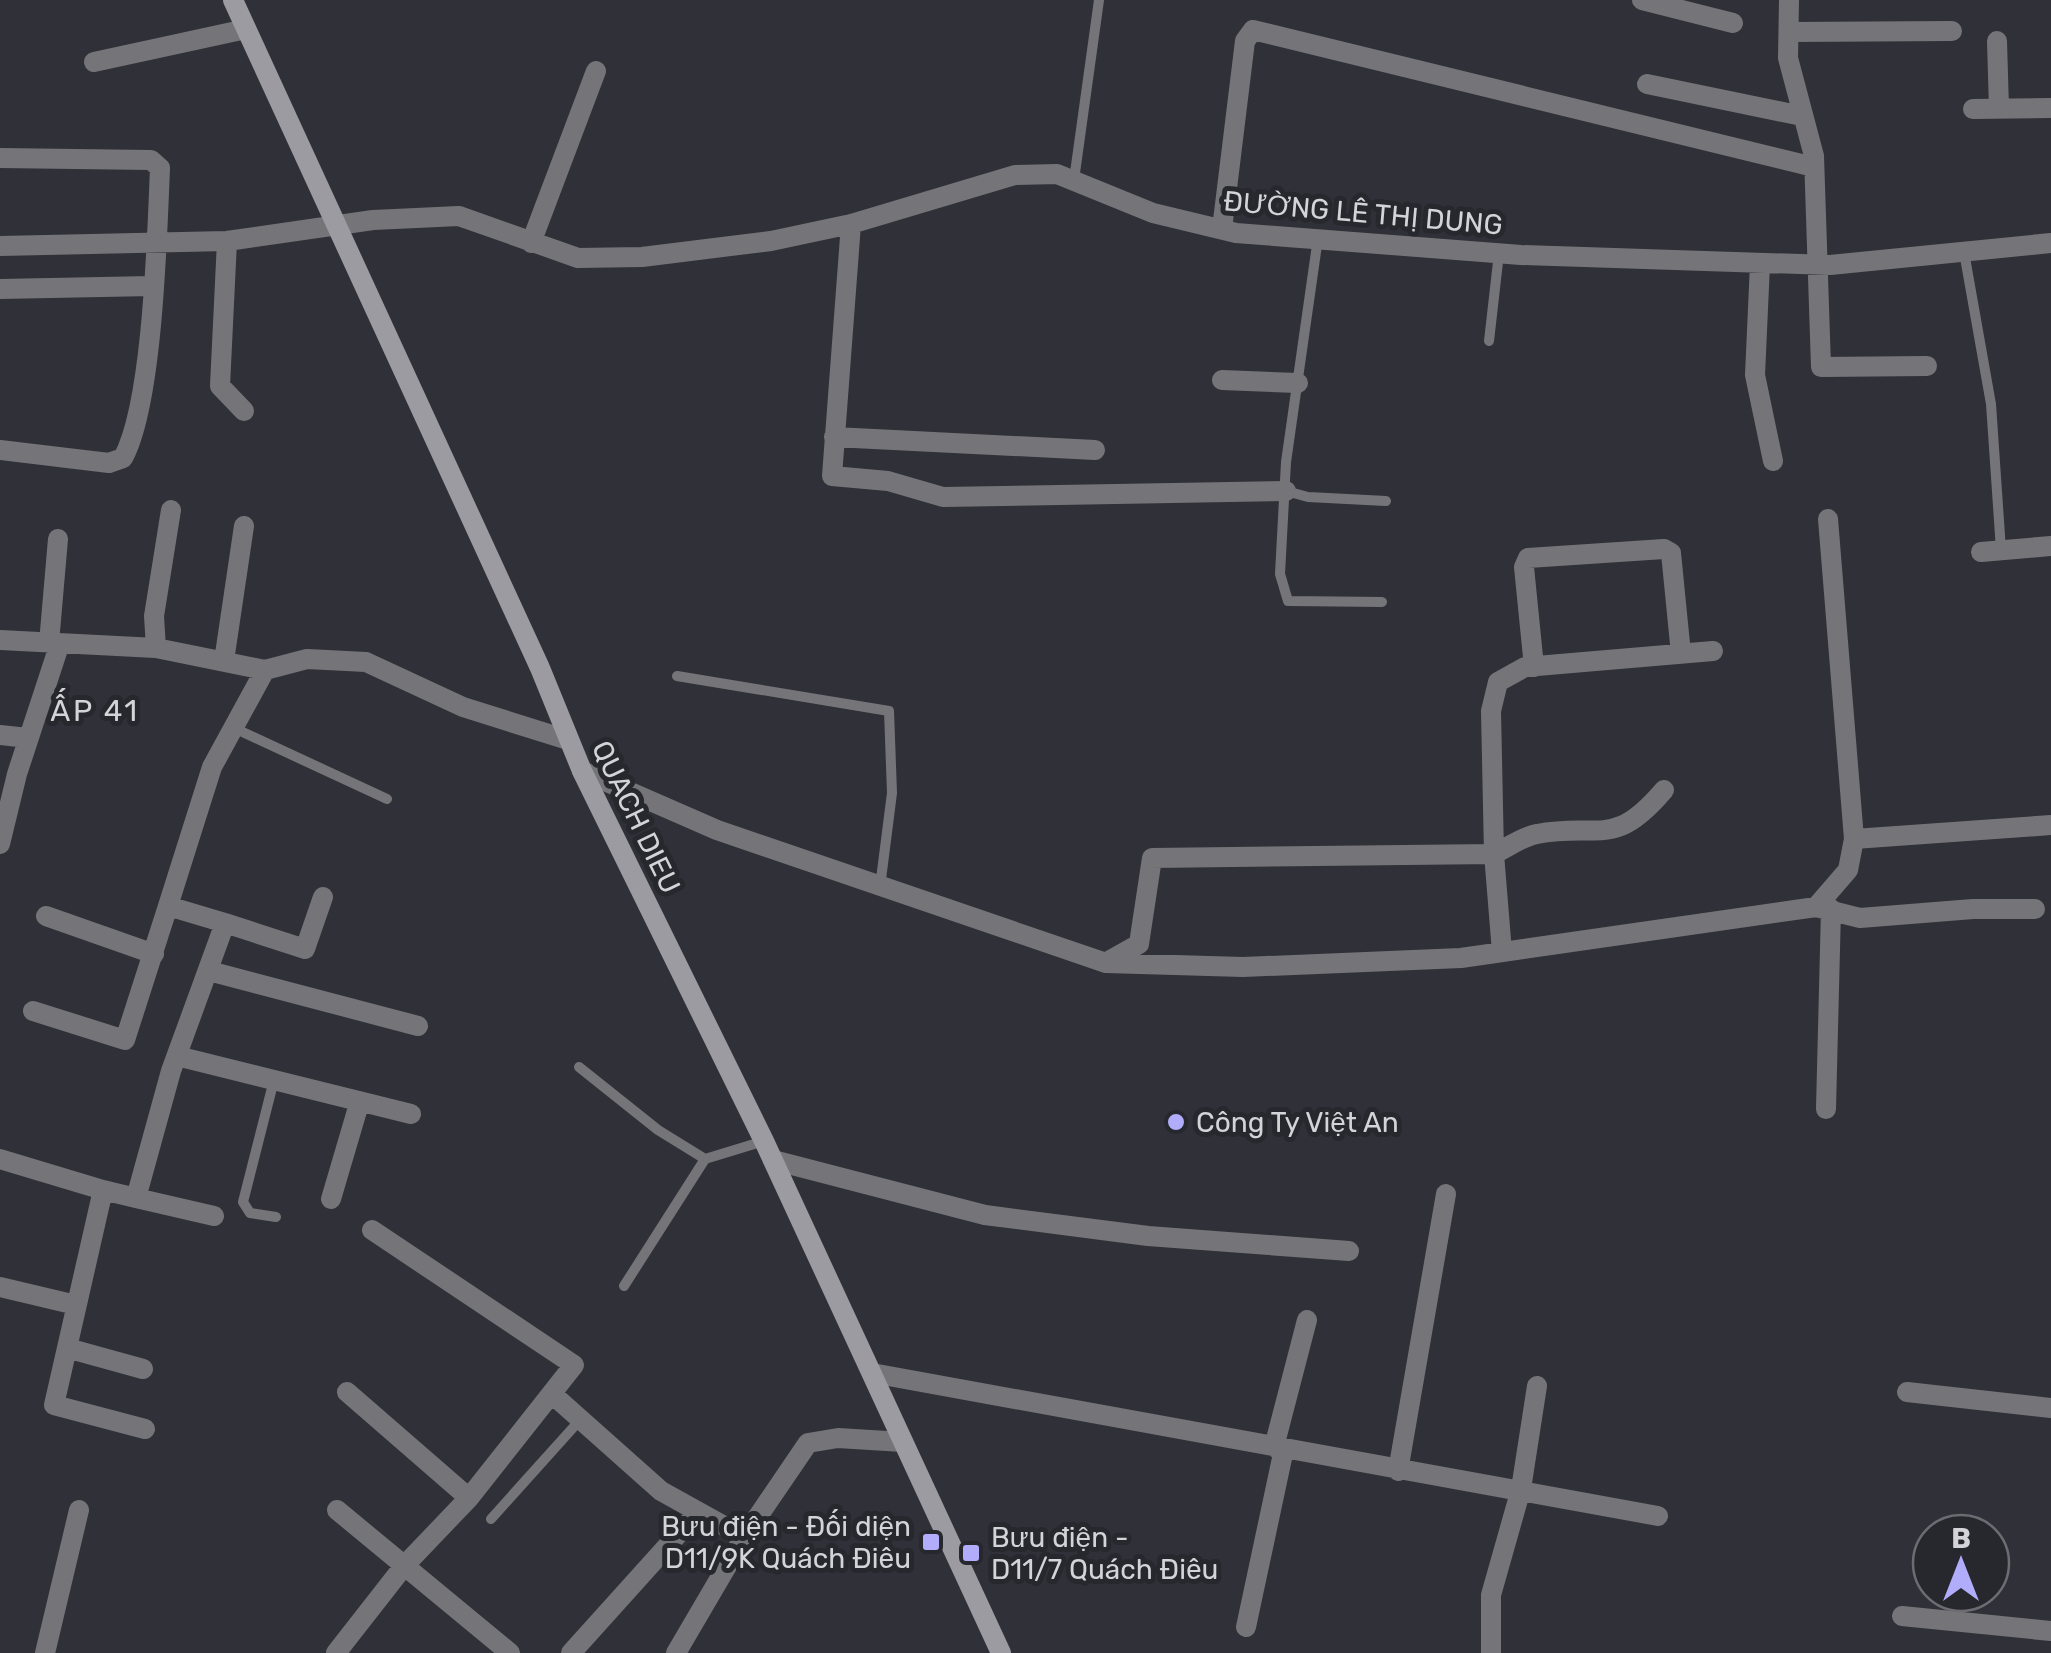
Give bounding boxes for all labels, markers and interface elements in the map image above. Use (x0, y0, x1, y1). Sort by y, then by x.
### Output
street label: ĐƯỜNG LÊ THỊ DUNG (1222, 184, 1504, 242)
district label: ẤP 41 (50, 688, 140, 729)
street label: QUACH DIEU (585, 735, 687, 899)
place label: Công Ty Việt An (1196, 1106, 1399, 1139)
marker: Công Ty Việt An (1165, 1111, 1187, 1133)
place label: Bưu điện - Đối diện D11/9K Quách Điêu (661, 1509, 911, 1575)
north arrow (1911, 1513, 2011, 1613)
place label: Bưu điện - D11/7 Quách Điêu (991, 1521, 1218, 1586)
text: B (1951, 1522, 1971, 1555)
marker: Bưu điện - Đối diện D11/9K Quách Điêu (920, 1531, 942, 1553)
marker: Bưu điện - D11/7 Quách Điêu (960, 1542, 982, 1564)

